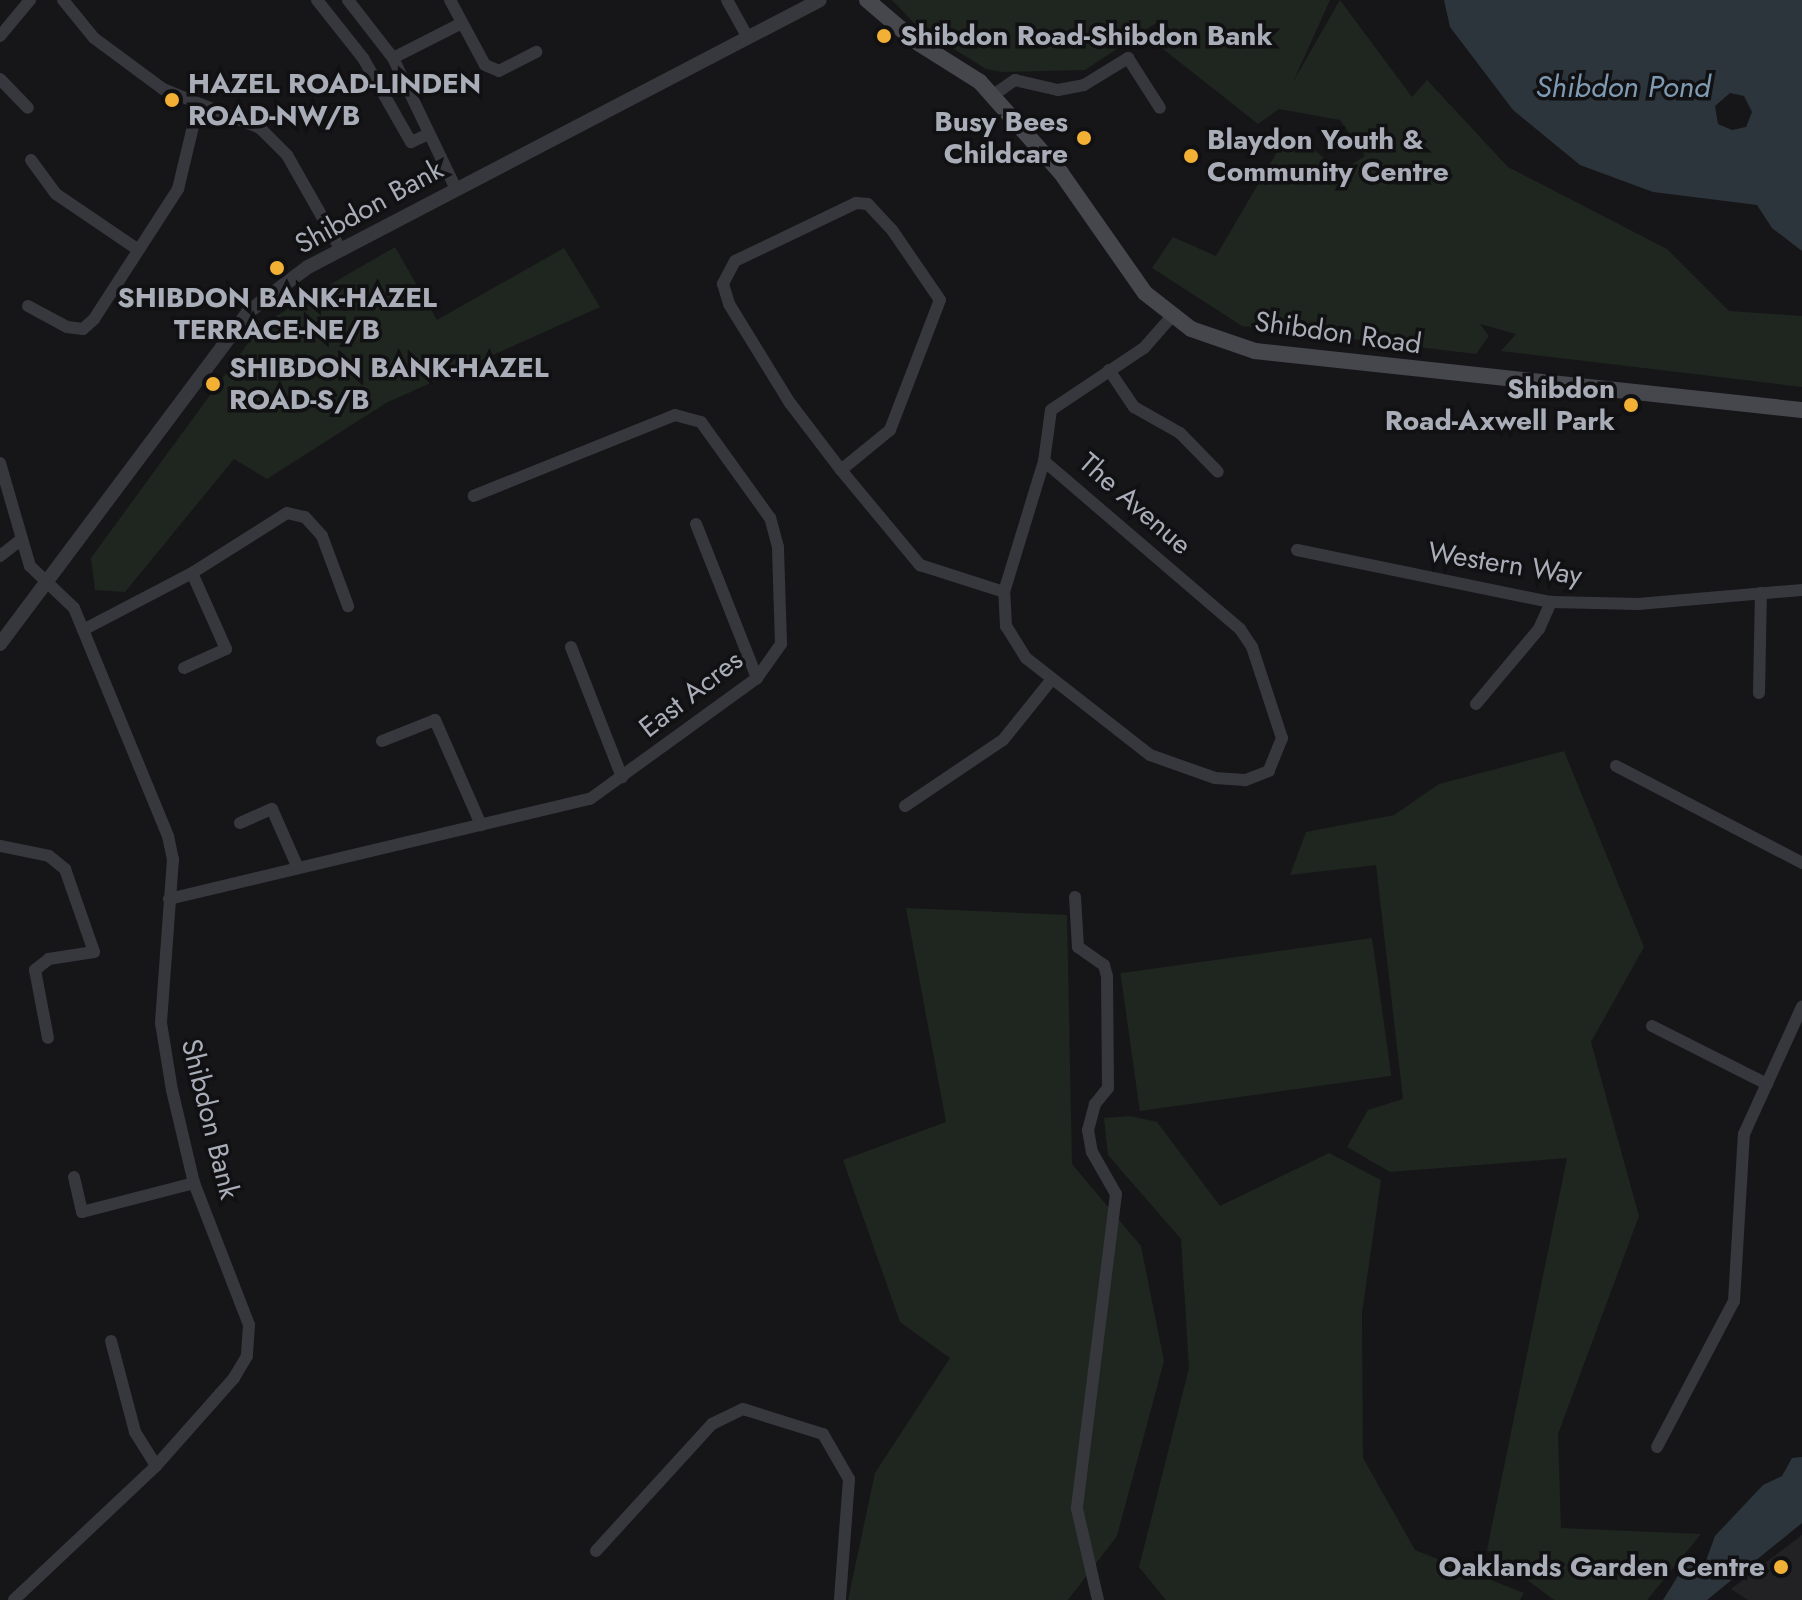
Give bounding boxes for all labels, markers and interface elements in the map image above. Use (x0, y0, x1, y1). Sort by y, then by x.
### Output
place label: Shibdon Road-Shibdon Bank (900, 19, 1273, 53)
marker: Shibdon Road-Shibdon Bank (875, 27, 893, 45)
place label: HAZEL ROAD-LINDEN ROAD-NW/B (188, 67, 481, 133)
water label: Shibdon Pond (1536, 69, 1710, 105)
marker: HAZEL ROAD-LINDEN ROAD-NW/B (163, 91, 181, 109)
place label: Busy Bees Childcare (934, 105, 1068, 171)
place label: Blaydon Youth & Community Centre (1207, 123, 1449, 189)
marker: Busy Bees Childcare (1075, 129, 1093, 147)
marker: Blaydon Youth & Community Centre (1182, 147, 1200, 165)
street label: Shibdon Bank (289, 153, 449, 261)
marker: SHIBDON BANK-HAZEL TERRACE-NE/B (268, 259, 286, 277)
place label: SHIBDON BANK-HAZEL TERRACE-NE/B (117, 281, 437, 347)
street label: Shibdon Road (1252, 305, 1424, 361)
place label: SHIBDON BANK-HAZEL ROAD-S/B (229, 351, 549, 417)
place label: Shibdon Road-Axwell Park (1385, 372, 1615, 438)
marker: SHIBDON BANK-HAZEL ROAD-S/B (204, 375, 222, 393)
marker: Shibdon Road-Axwell Park (1622, 396, 1640, 414)
street label: The Avenue (1072, 446, 1198, 562)
street label: Western Way (1426, 535, 1584, 593)
street label: East Acres (633, 643, 749, 745)
street label: Shibdon Bank (174, 1035, 246, 1203)
place label: Oaklands Garden Centre (1439, 1550, 1765, 1584)
marker: Oaklands Garden Centre (1772, 1558, 1790, 1576)

